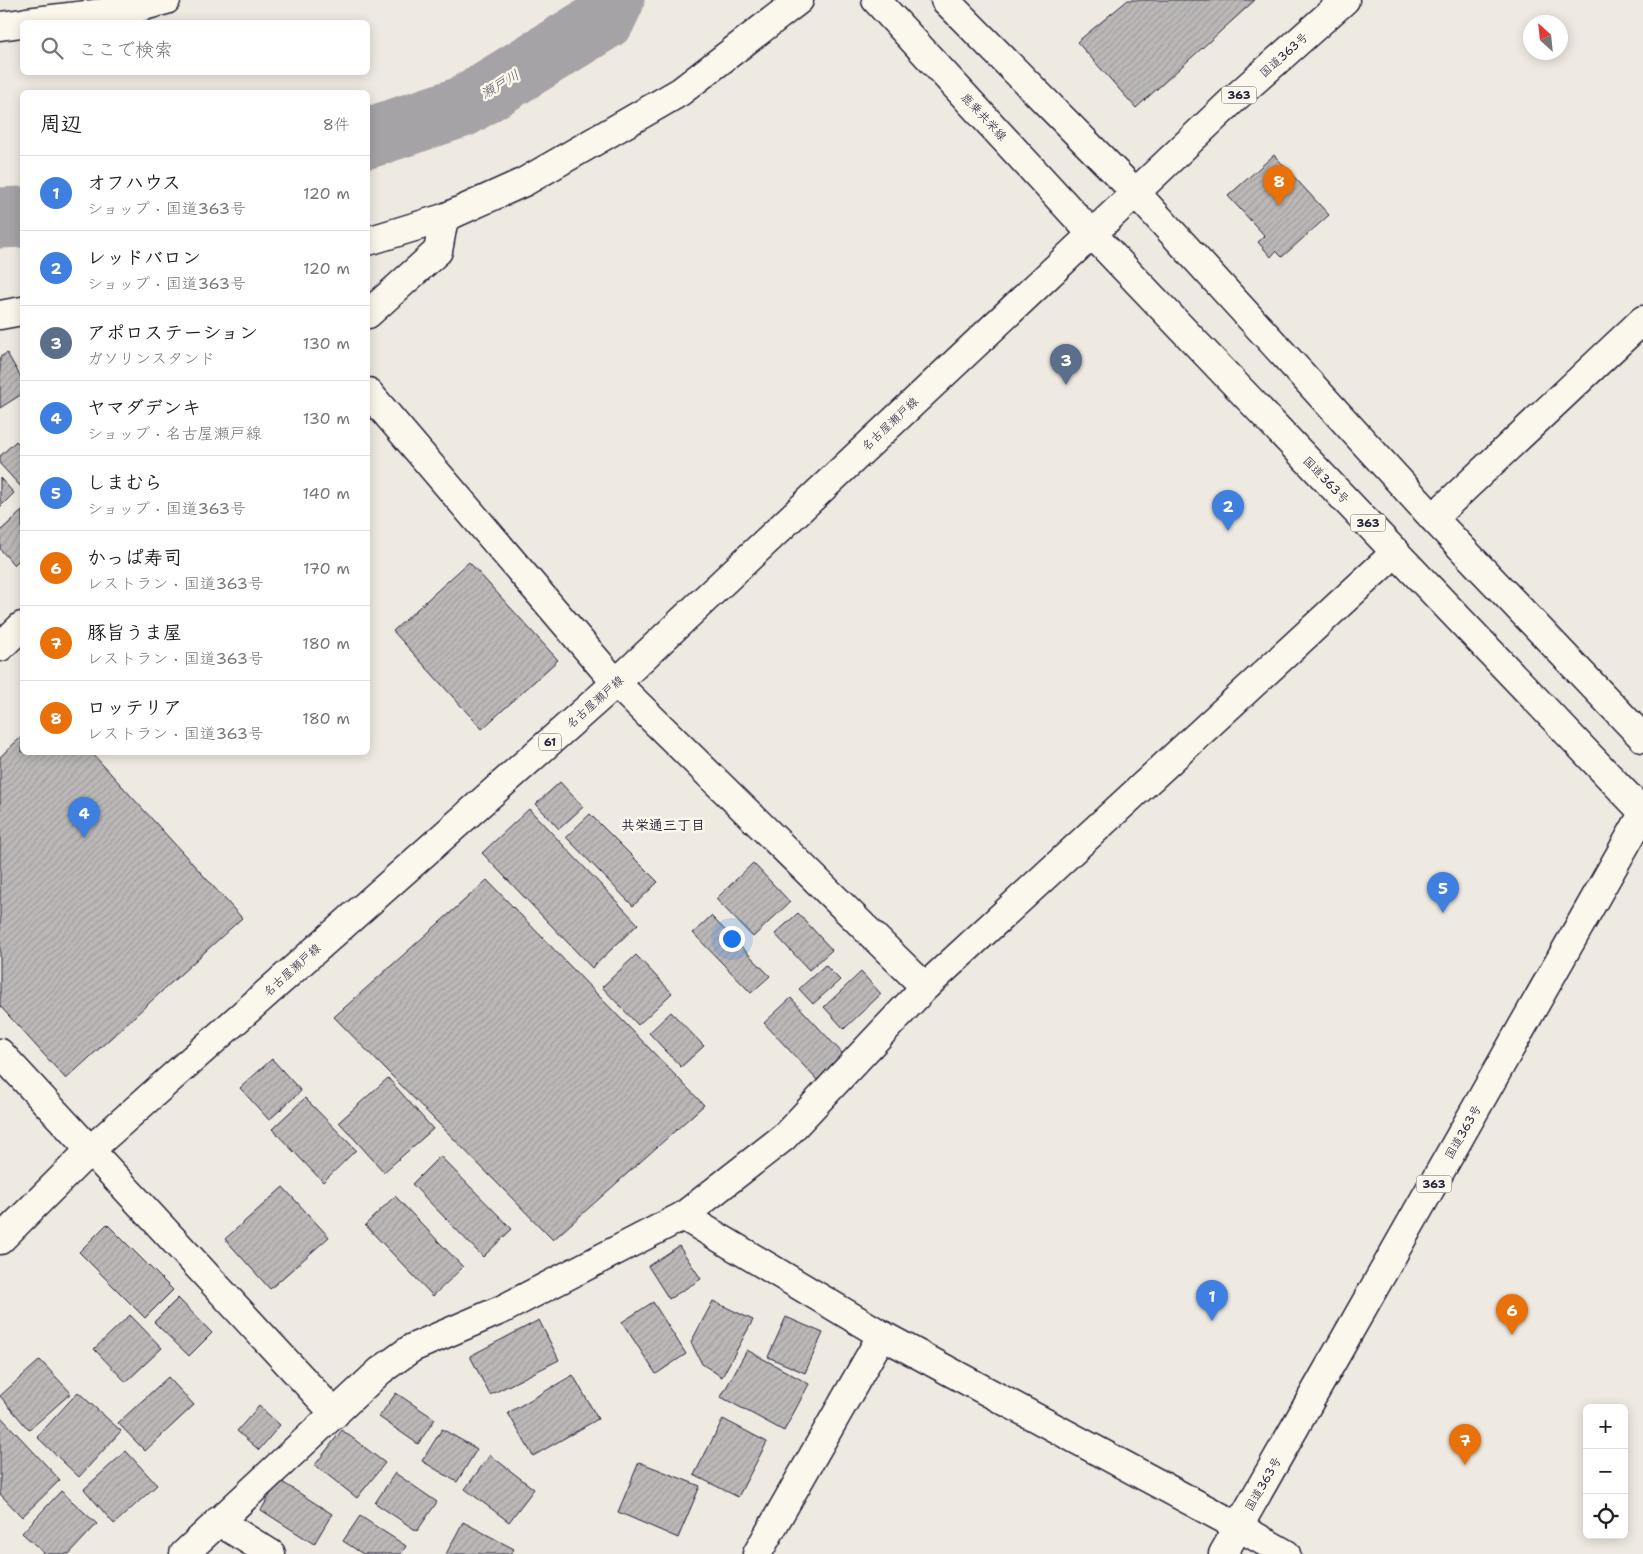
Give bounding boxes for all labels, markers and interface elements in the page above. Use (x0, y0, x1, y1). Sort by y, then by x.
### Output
north arrow (1523, 15, 1568, 60)
search box (20, 20, 370, 75)
street label: 国道363号 (1256, 29, 1312, 81)
icon: search (38, 34, 66, 62)
text: ここで検索 (78, 37, 173, 62)
water label: 瀬戸川 (477, 65, 523, 103)
road number: 363 (1222, 86, 1256, 104)
street label: 鹿乗共栄線 (958, 90, 1010, 144)
text: 周辺 (40, 110, 82, 138)
text: 8件 (323, 114, 350, 135)
pin: 8 (1263, 165, 1295, 206)
text: オフハウス (87, 170, 181, 195)
text: 1 (52, 183, 60, 204)
text: 120 m (303, 183, 350, 204)
text: ショップ · 国道363号 (87, 198, 246, 219)
text: レッドバロン (87, 245, 201, 270)
text: 2 (50, 258, 62, 279)
text: 120 m (303, 258, 350, 279)
text: ショップ · 国道363号 (87, 273, 246, 294)
text: アポロステーション (87, 320, 258, 345)
text: 3 (50, 333, 62, 354)
text: 130 m (303, 333, 350, 354)
pin: 3 (1050, 344, 1082, 385)
text: ガソリンスタンド (87, 348, 215, 369)
street label: 名古屋瀬戸線 (858, 394, 922, 454)
text: ヤマダデンキ (87, 395, 201, 420)
text: 4 (50, 408, 62, 429)
text: 130 m (303, 408, 350, 429)
text: ショップ · 名古屋瀬戸線 (87, 423, 262, 444)
street label: 国道363号 (1299, 453, 1353, 507)
text: しまむら (87, 470, 163, 495)
text: 5 (51, 483, 61, 504)
text: 140 m (303, 483, 350, 504)
pin: 2 (1212, 490, 1244, 531)
text: ショップ · 国道363号 (87, 498, 246, 519)
road number: 363 (1350, 514, 1386, 532)
text: かっぱ寿司 (87, 545, 182, 570)
text: 6 (50, 558, 62, 579)
text: 170 m (303, 558, 350, 579)
text: レストラン · 国道363号 (87, 573, 264, 594)
text: 豚旨うま屋 (87, 620, 182, 645)
text: 7 (50, 633, 62, 654)
text: 180 m (302, 633, 350, 654)
text: レストラン · 国道363号 (87, 648, 264, 669)
street label: 名古屋瀬戸線 (563, 672, 627, 732)
text: ロッテリア (87, 695, 182, 720)
text: 8 (50, 708, 62, 729)
text: 180 m (302, 708, 350, 729)
text: レストラン · 国道363号 (87, 723, 264, 744)
road number: 61 (539, 734, 561, 750)
pin: 4 (68, 797, 100, 838)
district label: 共栄通三丁目 (621, 816, 705, 834)
pin: 5 (1427, 872, 1459, 913)
your location (719, 926, 745, 952)
street label: 名古屋瀬戸線 (260, 940, 324, 1000)
street label: 国道363号 (1441, 1102, 1485, 1162)
road number: 363 (1416, 1176, 1452, 1192)
pin: 1 (1196, 1280, 1228, 1321)
pin: 6 (1496, 1294, 1528, 1335)
map controls (1583, 1404, 1628, 1539)
button: + (1583, 1404, 1628, 1449)
pin: 7 (1449, 1424, 1481, 1465)
button: − (1583, 1449, 1628, 1494)
street label: 国道363号 (1241, 1454, 1285, 1514)
button: locate (1583, 1494, 1628, 1539)

